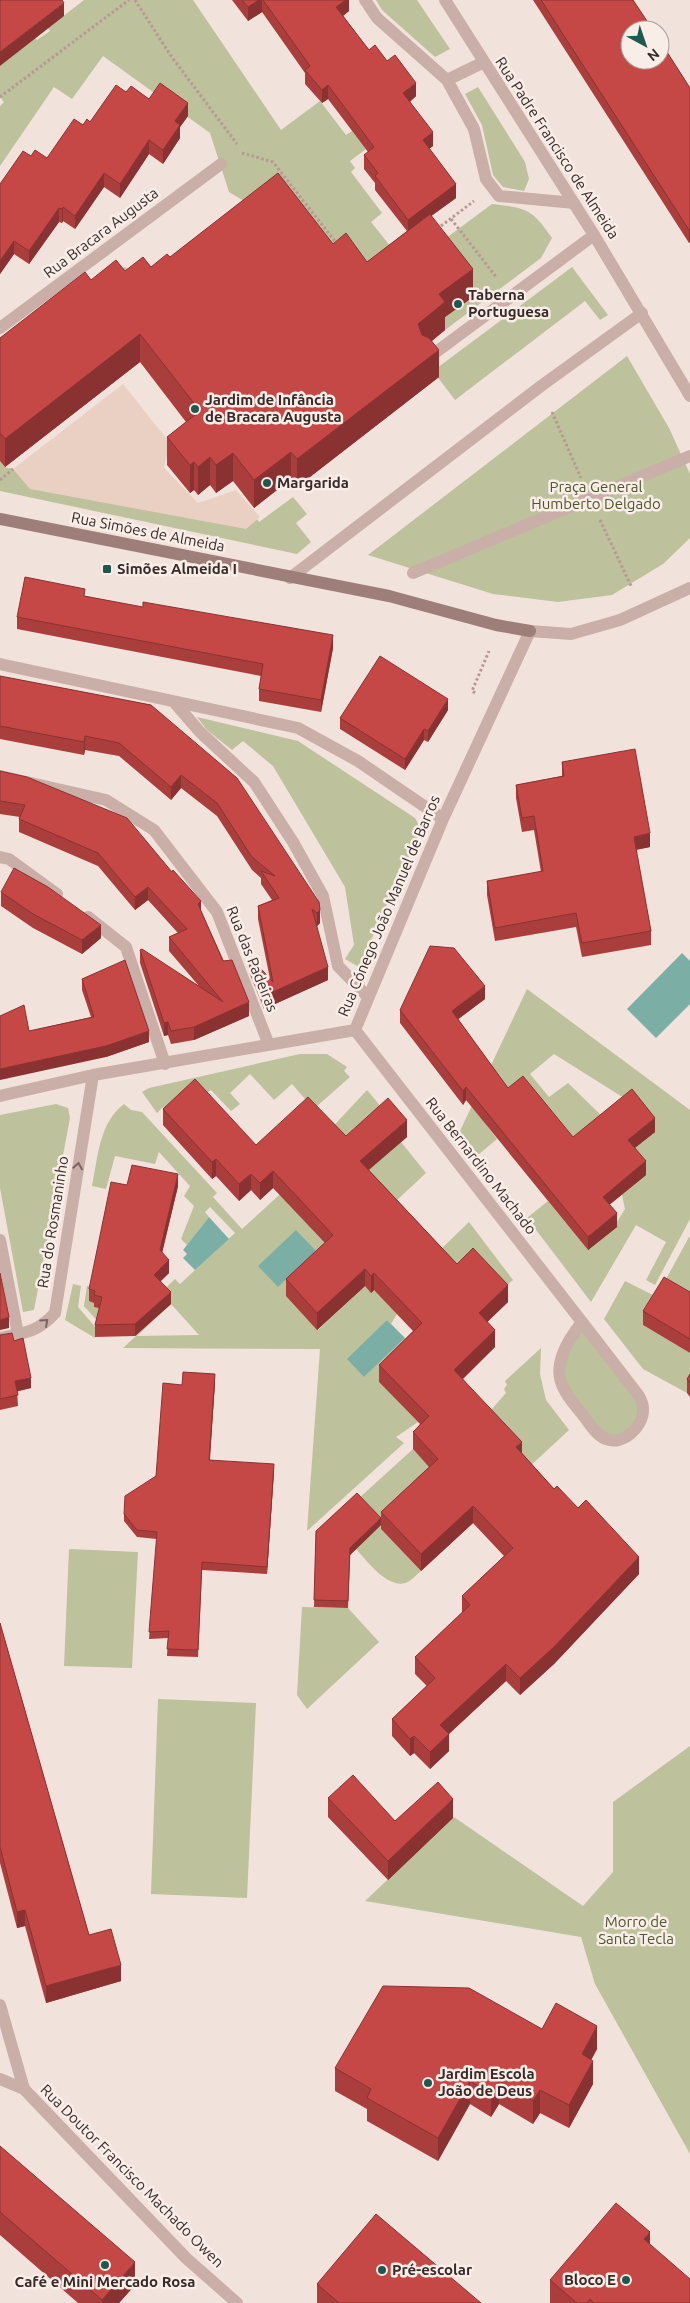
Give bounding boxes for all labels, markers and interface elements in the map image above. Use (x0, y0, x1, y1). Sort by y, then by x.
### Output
north arrow (620, 20, 670, 70)
text: N (644, 45, 663, 64)
street label: Rua Padre Francisco de Almeida (492, 54, 623, 242)
street label: Rua Bracara Augusta (40, 184, 161, 281)
place label: Taberna Portuguesa (468, 286, 549, 320)
marker: Taberna Portuguesa (452, 298, 464, 310)
place label: Jardim de Infância de Bracara Augusta (205, 391, 342, 425)
marker: Jardim de Infância de Bracara Augusta (189, 403, 201, 415)
place label: Margarida (277, 474, 349, 491)
marker: Margarida (261, 477, 273, 489)
park label: Praça General Humberto Delgado (531, 478, 661, 512)
street label: Rua Simões de Almeida (70, 508, 226, 555)
place label: Simões Almeida I (117, 560, 237, 577)
marker: Simões Almeida I (101, 563, 113, 575)
street label: Rua Cónego João Manuel de Barros (334, 793, 443, 1019)
street label: Rua das Padeiras (223, 903, 281, 1014)
street label: Rua Bernardino Machado (423, 1094, 540, 1238)
street label: Rua do Rosmaninho (34, 1155, 71, 1289)
one-way arrow (73, 1161, 83, 1170)
one-way arrow (39, 1319, 48, 1328)
park label: Morro de Santa Tecla (598, 1913, 674, 1947)
place label: Jardim Escola João de Deus (438, 2065, 535, 2099)
marker: Jardim Escola João de Deus (422, 2077, 434, 2089)
street label: Rua Doutor Francisco Machado Owen (37, 2081, 227, 2271)
marker: Café e Mini Mercado Rosa (99, 2259, 111, 2271)
place label: Pré-escolar (392, 2261, 473, 2278)
marker: Pré-escolar (376, 2264, 388, 2276)
place label: Bloco E (564, 2271, 616, 2288)
place label: Café e Mini Mercado Rosa (15, 2273, 195, 2290)
marker: Bloco E (620, 2274, 632, 2286)

